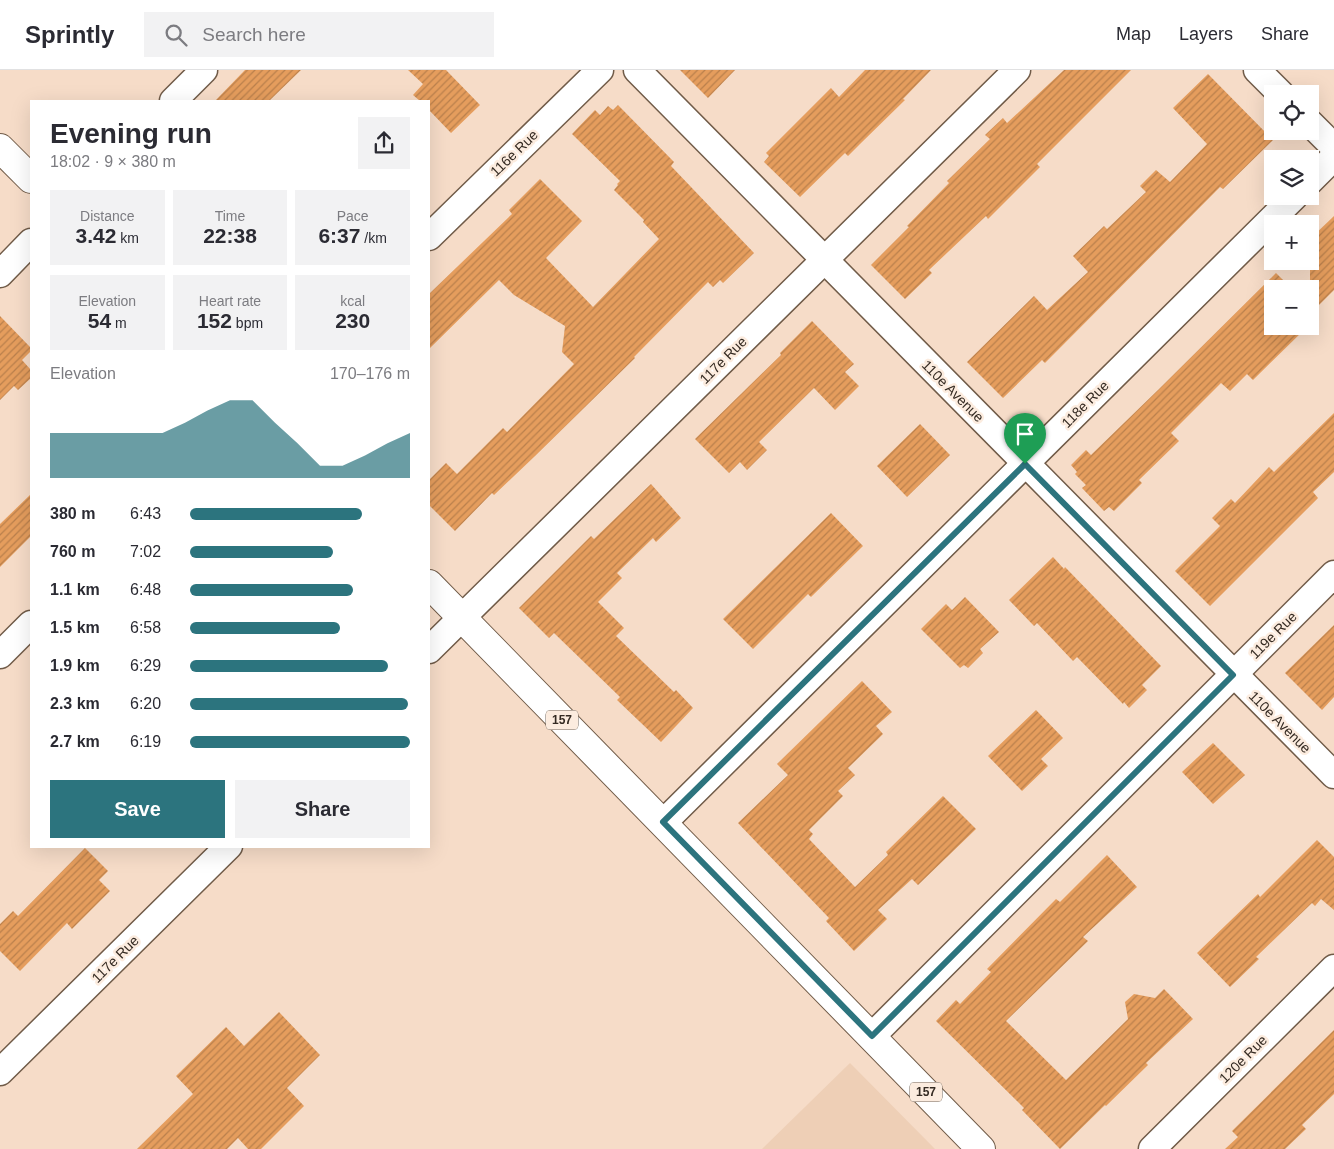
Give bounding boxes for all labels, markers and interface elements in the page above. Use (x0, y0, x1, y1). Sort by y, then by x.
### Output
search box (144, 12, 494, 57)
text: Sprintly (25, 21, 114, 48)
icon: search (162, 21, 190, 49)
text: Search here (202, 24, 306, 45)
text: Map (1116, 24, 1151, 44)
text: Layers (1179, 24, 1233, 44)
text: Share (1261, 24, 1309, 44)
map controls (1264, 85, 1319, 335)
button: locate (1264, 85, 1319, 140)
button: share (358, 117, 410, 169)
text: Evening run (50, 118, 212, 149)
street label: 116e Rue (487, 126, 541, 179)
button: layers (1264, 150, 1319, 205)
text: 18:02 · 9 × 380 m (50, 153, 176, 170)
text: Distance (80, 208, 135, 224)
text: Time (215, 208, 245, 224)
text: Pace (337, 208, 369, 224)
button: + (1264, 215, 1319, 270)
text: 3.42 (76, 224, 116, 247)
text: 22:38 (203, 224, 257, 247)
text: 6:37 (318, 224, 360, 247)
text: km (116, 230, 139, 246)
text: /km (360, 230, 387, 246)
button: − (1264, 280, 1319, 335)
text: Elevation (79, 293, 136, 309)
text: Heart rate (199, 293, 261, 309)
text: kcal (340, 293, 365, 309)
text: 54 (88, 309, 111, 332)
text: 152 (197, 309, 232, 332)
text: 230 (335, 309, 370, 332)
text: m (111, 315, 127, 331)
text: bpm (232, 315, 263, 331)
street label: 117e Rue (696, 333, 750, 387)
street label: 110e Avenue (919, 357, 987, 425)
text: Elevation (50, 365, 116, 382)
text: 170–176 m (330, 365, 410, 382)
street label: 118e Rue (1058, 377, 1112, 431)
pin (1004, 413, 1046, 464)
icon: arrive (1011, 420, 1039, 448)
text: 380 m (50, 505, 95, 522)
text: 6:43 (130, 505, 161, 522)
text: 760 m (50, 543, 95, 560)
text: 7:02 (130, 543, 161, 560)
text: 1.1 km (50, 581, 100, 598)
text: 6:48 (130, 581, 161, 598)
street label: 119e Rue (1246, 608, 1300, 662)
text: 1.5 km (50, 619, 100, 636)
text: 6:58 (130, 619, 161, 636)
text: 1.9 km (50, 657, 100, 674)
text: 6:29 (130, 657, 161, 674)
street label: 110e Avenue (1246, 688, 1314, 756)
text: 2.3 km (50, 695, 100, 712)
text: 6:20 (130, 695, 161, 712)
road number: 157 (546, 710, 578, 730)
text: 2.7 km (50, 733, 100, 750)
text: 6:19 (130, 733, 161, 750)
button: Save (50, 780, 225, 838)
button: Share (235, 780, 410, 838)
street label: 117e Rue (88, 932, 142, 986)
street label: 120e Rue (1216, 1032, 1270, 1086)
road number: 157 (910, 1082, 942, 1102)

